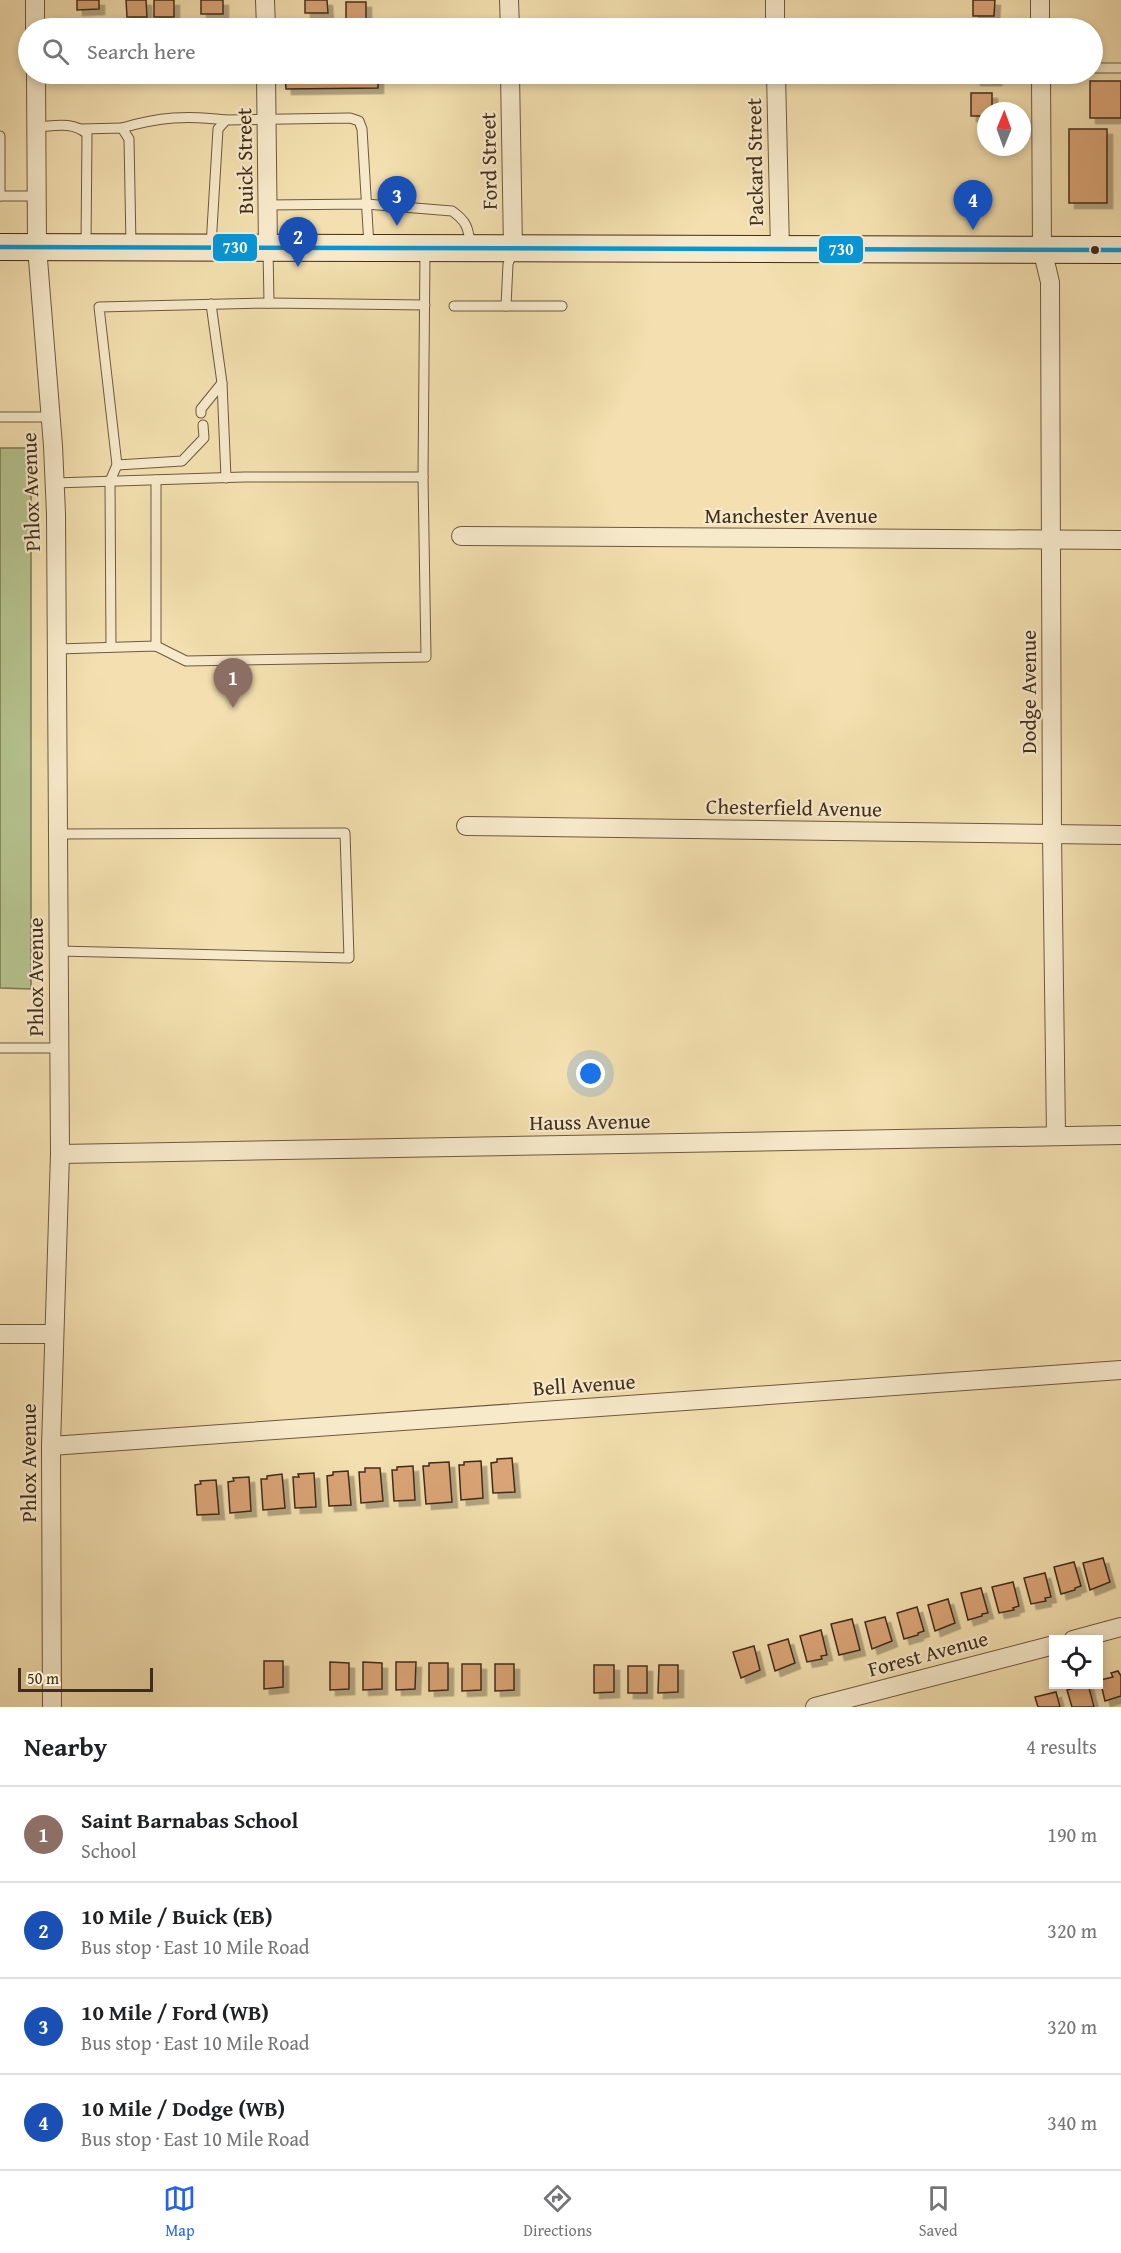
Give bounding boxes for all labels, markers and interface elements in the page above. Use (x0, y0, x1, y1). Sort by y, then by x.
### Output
search box (18, 18, 1103, 84)
icon: search (39, 35, 72, 68)
text: Search here (87, 35, 196, 67)
street label: Packard Street (738, 97, 771, 226)
north arrow (977, 102, 1031, 156)
street label: Buick Street (228, 107, 261, 215)
street label: Ford Street (472, 111, 505, 210)
pin: 3 (378, 176, 416, 226)
pin: 4 (954, 180, 992, 230)
pin: 2 (278, 218, 318, 267)
line badge: 730 (212, 233, 258, 262)
text: 730 (223, 235, 247, 259)
line badge: 730 (818, 235, 864, 264)
text: 730 (829, 237, 853, 261)
unlabelled marker (1089, 244, 1101, 256)
street label: Phlox Avenue (13, 432, 48, 552)
street label: Manchester Avenue (705, 500, 878, 531)
street label: Dodge Avenue (1013, 630, 1044, 754)
pin: 1 (214, 658, 252, 708)
street label: Chesterfield Avenue (706, 790, 882, 825)
street label: Phlox Avenue (20, 917, 51, 1037)
your location (576, 1059, 605, 1088)
street label: Hauss Avenue (529, 1105, 651, 1138)
street label: Bell Avenue (532, 1365, 636, 1404)
street label: Phlox Avenue (13, 1403, 44, 1523)
street label: Forest Avenue (864, 1623, 992, 1684)
map controls (1049, 1635, 1103, 1689)
button: locate (1049, 1635, 1103, 1689)
scale bar (18, 1665, 153, 1692)
text: 50 m (27, 1666, 59, 1690)
text: Nearby (24, 1727, 107, 1766)
text: 4 results (1026, 1732, 1097, 1761)
text: Saint Barnabas School (81, 1804, 298, 1836)
text: 1 (38, 1820, 49, 1849)
text: 190 m (1047, 1820, 1097, 1849)
text: School (81, 1836, 137, 1865)
text: 10 Mile / Buick (EB) (81, 1900, 273, 1932)
text: 2 (38, 1916, 49, 1945)
text: 320 m (1047, 1916, 1097, 1945)
text: Bus stop · East 10 Mile Road (81, 1932, 310, 1961)
text: 10 Mile / Ford (WB) (81, 1996, 269, 2028)
text: 3 (38, 2012, 49, 2041)
text: 320 m (1047, 2012, 1097, 2041)
text: Bus stop · East 10 Mile Road (81, 2028, 310, 2057)
text: 10 Mile / Dodge (WB) (81, 2092, 285, 2124)
text: 4 (38, 2108, 49, 2137)
text: 340 m (1047, 2108, 1097, 2137)
text: Bus stop · East 10 Mile Road (81, 2124, 310, 2153)
tab: Map (163, 2182, 196, 2242)
tab: Directions (523, 2182, 592, 2242)
tab: Saved (919, 2182, 958, 2242)

